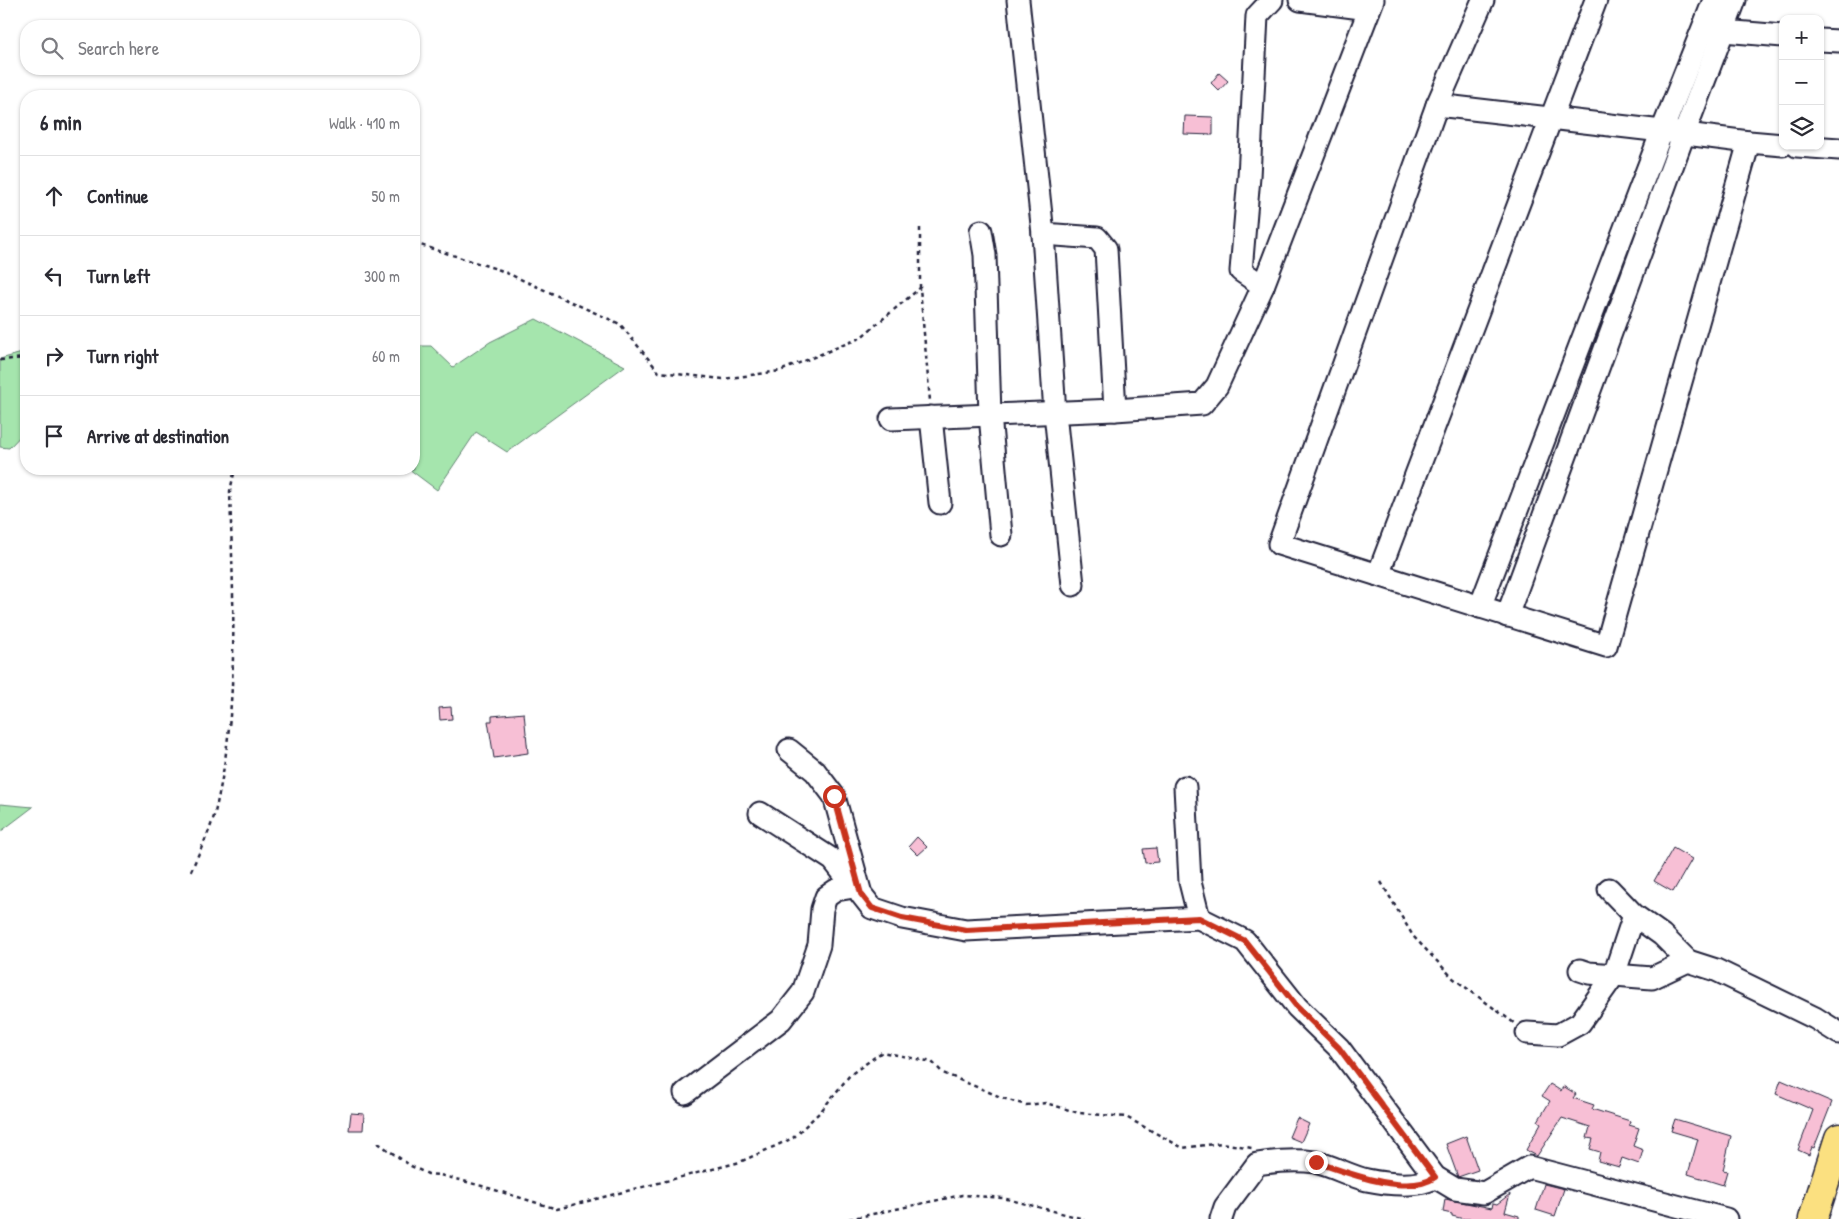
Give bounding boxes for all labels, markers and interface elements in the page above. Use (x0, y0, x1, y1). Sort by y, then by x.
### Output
map controls (1779, 15, 1824, 150)
button: + (1779, 15, 1824, 60)
search box (20, 20, 420, 75)
icon: search (38, 34, 66, 62)
text: Search here (78, 35, 159, 61)
button: − (1779, 60, 1824, 105)
button: layers (1779, 105, 1824, 150)
text: 6 min (40, 108, 82, 137)
text: Walk · 410 m (329, 112, 400, 134)
icon: ahead (40, 182, 68, 210)
text: Continue (87, 183, 148, 209)
text: 50 m (372, 185, 400, 207)
icon: left (40, 262, 68, 290)
text: Turn left (87, 263, 150, 289)
text: 300 m (364, 265, 400, 287)
icon: right (40, 342, 68, 370)
text: Turn right (87, 343, 158, 369)
text: 60 m (372, 345, 400, 367)
icon: arrive (40, 422, 68, 450)
text: Arrive at destination (87, 423, 229, 449)
route start (823, 785, 846, 808)
route end (1305, 1151, 1328, 1174)

